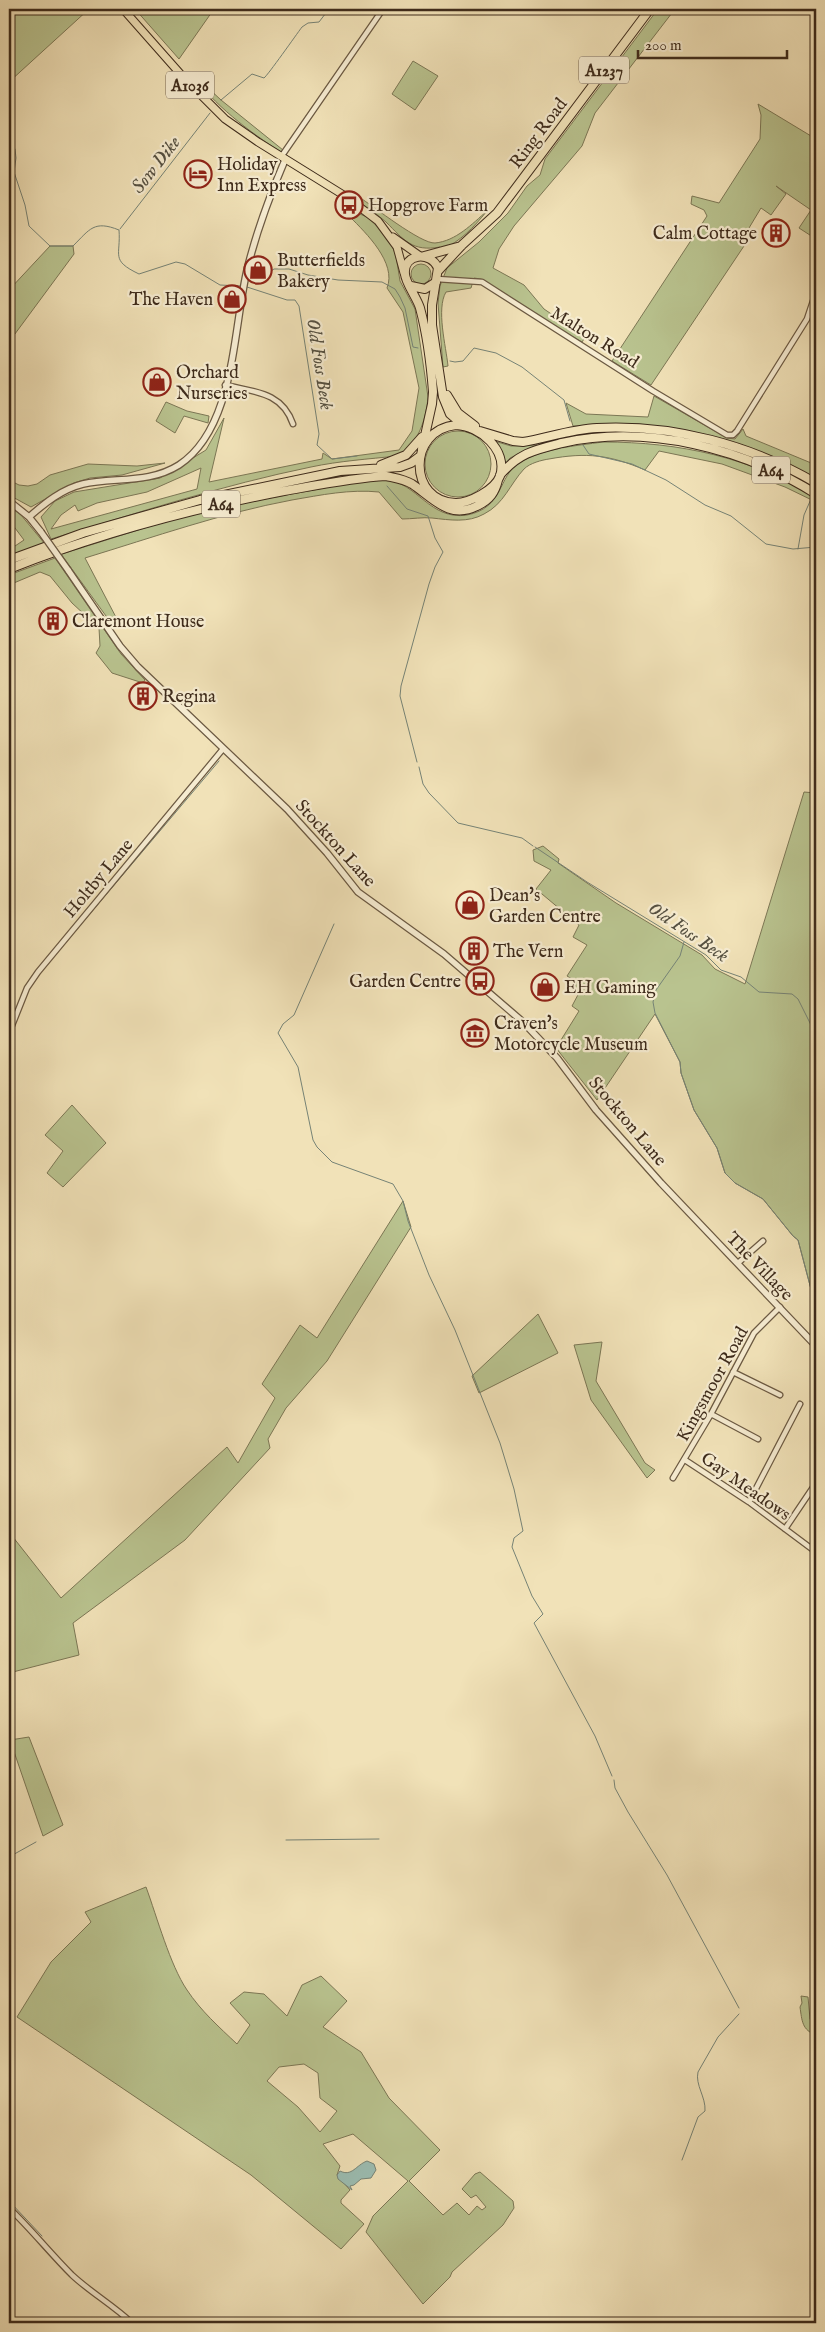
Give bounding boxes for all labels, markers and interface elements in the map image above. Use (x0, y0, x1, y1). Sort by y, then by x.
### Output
scale bar (638, 28, 786, 60)
text: 200 m (645, 36, 682, 55)
road number: A1237 (579, 56, 629, 84)
road number: A1036 (166, 72, 214, 98)
street label: Ring Road (505, 94, 573, 174)
water label: Sow Dike (127, 131, 187, 199)
place label: Holiday Inn Express (217, 154, 306, 198)
hotel icon: Holiday Inn Express (183, 159, 213, 189)
bus stop icon: Hopgrove Farm (334, 190, 364, 220)
place label: Hopgrove Farm (368, 195, 488, 218)
building icon: Calm Cottage (761, 218, 791, 248)
place label: Calm Cottage (653, 223, 757, 246)
place label: Butterfields Bakery (277, 250, 365, 294)
shop icon: Butterfields Bakery (243, 255, 273, 285)
shop icon: The Haven (217, 284, 247, 314)
place label: The Haven (129, 289, 213, 312)
street label: Malton Road (546, 302, 643, 375)
water label: Old Foss Beck (300, 317, 338, 412)
place label: Orchard Nurseries (176, 362, 248, 406)
shop icon: Orchard Nurseries (142, 367, 172, 397)
road number: A64 (752, 456, 790, 484)
road number: A64 (202, 490, 240, 518)
building icon: Claremont House (38, 606, 68, 636)
place label: Claremont House (72, 611, 204, 634)
building icon: Regina (128, 681, 158, 711)
place label: Regina (162, 686, 216, 709)
street label: Stockton Lane (289, 795, 380, 893)
street label: Holtby Lane (59, 835, 139, 923)
place label: Dean's Garden Centre (489, 885, 601, 929)
shop icon: Dean's Garden Centre (455, 890, 485, 920)
water label: Old Foss Beck (643, 897, 733, 969)
building icon: The Vern (459, 936, 489, 966)
place label: The Vern (493, 941, 564, 964)
bus stop icon: Garden Centre (465, 966, 495, 996)
place label: Garden Centre (349, 971, 461, 994)
shop icon: EH Gaming (530, 972, 560, 1002)
place label: EH Gaming (564, 977, 656, 1000)
place label: Craven's Motorcycle Museum (494, 1013, 648, 1057)
museum icon: Craven's Motorcycle Museum (460, 1018, 490, 1048)
street label: Stockton Lane (583, 1072, 671, 1172)
street label: The Village (720, 1228, 797, 1306)
street label: Kingsmoor Road (672, 1323, 755, 1446)
street label: Gay Meadows (696, 1448, 795, 1527)

